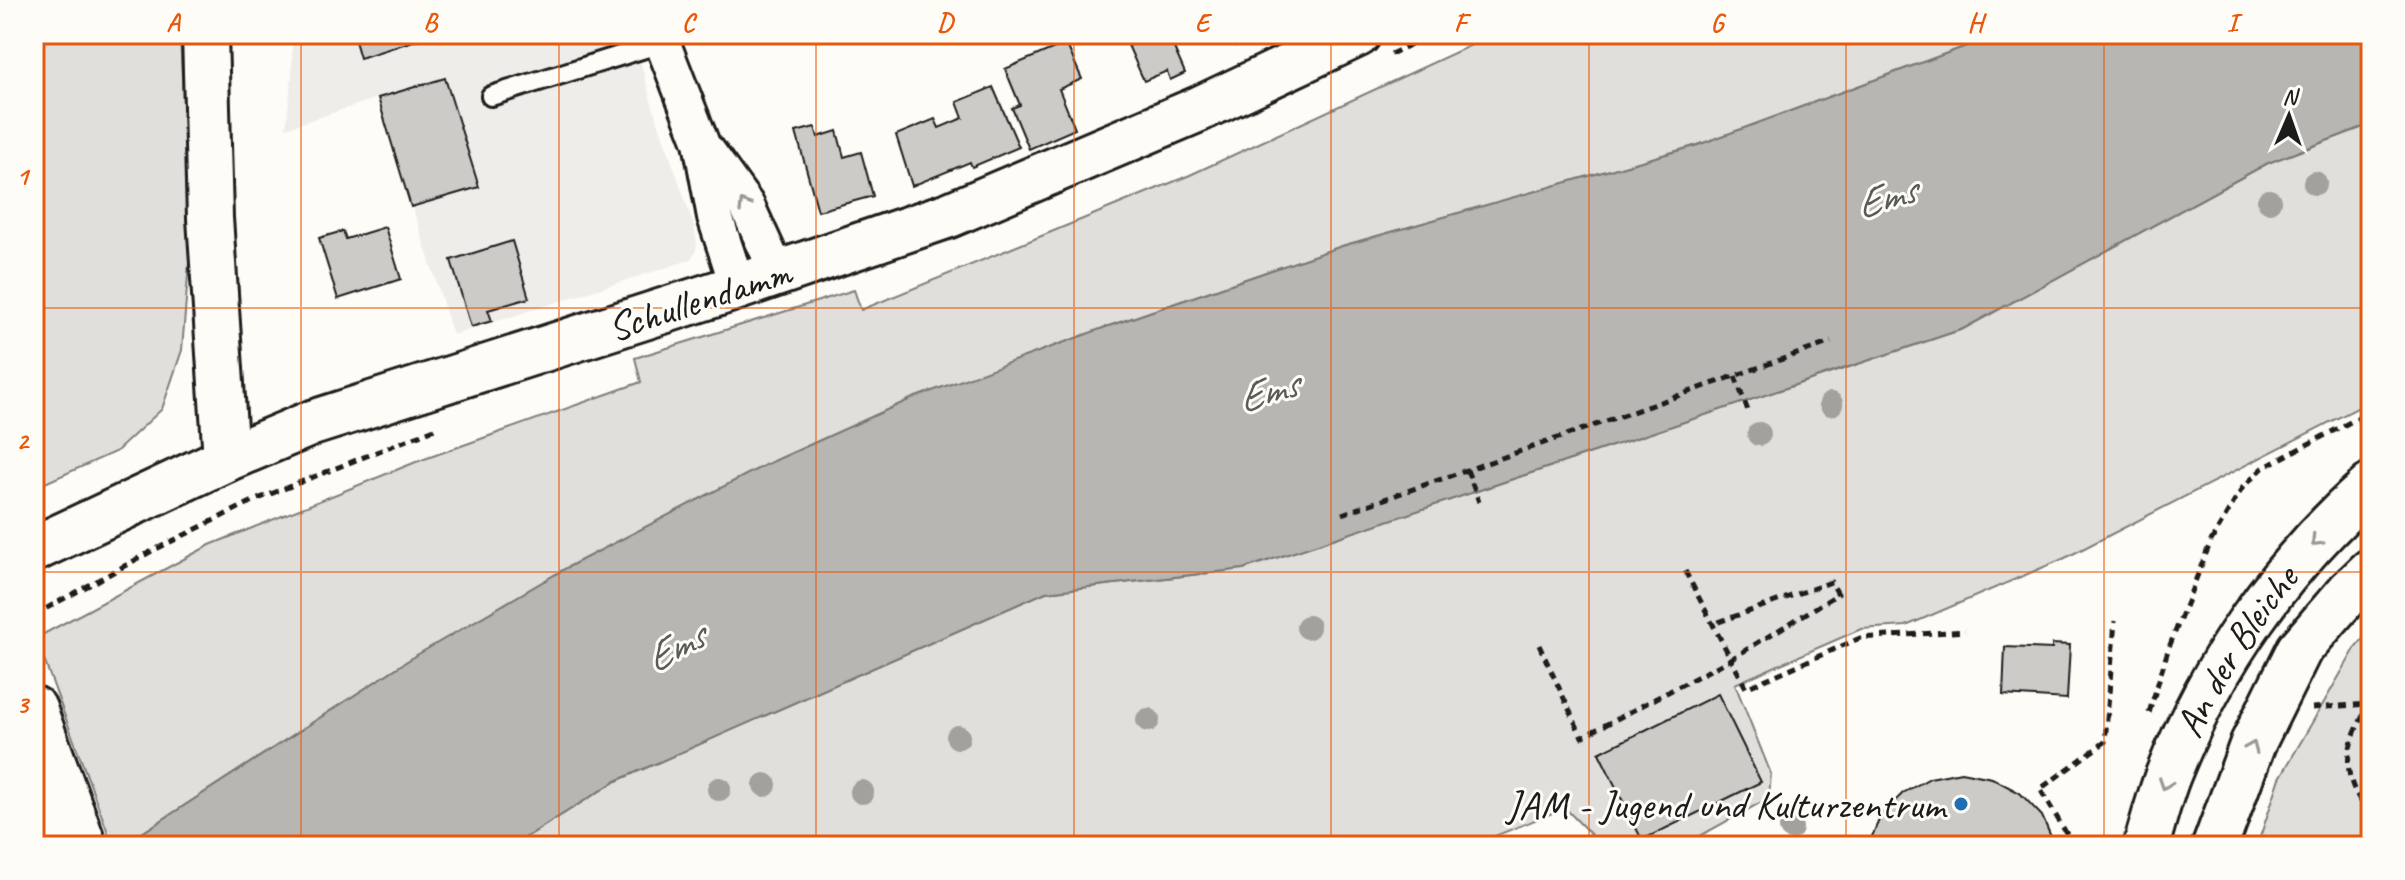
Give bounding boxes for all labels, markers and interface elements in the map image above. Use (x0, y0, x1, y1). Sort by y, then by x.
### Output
text: A (166, 6, 181, 39)
text: B (423, 6, 439, 39)
text: C (682, 6, 698, 39)
text: D (937, 6, 955, 39)
text: E (1195, 6, 1213, 39)
text: F (1454, 6, 1472, 39)
text: G (1711, 6, 1727, 39)
text: H (1968, 6, 1988, 39)
text: I (2227, 6, 2244, 39)
north arrow (2249, 76, 2329, 156)
text: N (2282, 83, 2300, 111)
text: 1 (16, 160, 31, 193)
water label: Ems (1849, 161, 1928, 232)
one-way arrow (739, 199, 754, 214)
street label: Schullendamm (602, 246, 799, 353)
water label: Ems (1231, 355, 1310, 426)
text: 2 (16, 424, 30, 457)
one-way arrow (2310, 532, 2325, 546)
street label: An der Bleiche (2164, 553, 2311, 745)
water label: Ems (636, 607, 720, 685)
text: 3 (16, 688, 30, 721)
one-way arrow (2242, 741, 2259, 755)
one-way arrow (2159, 776, 2175, 790)
place label: JAM - Jugend und Kulturzentrum (1504, 780, 1949, 830)
marker: JAM - Jugend und Kulturzentrum (1952, 795, 1970, 813)

